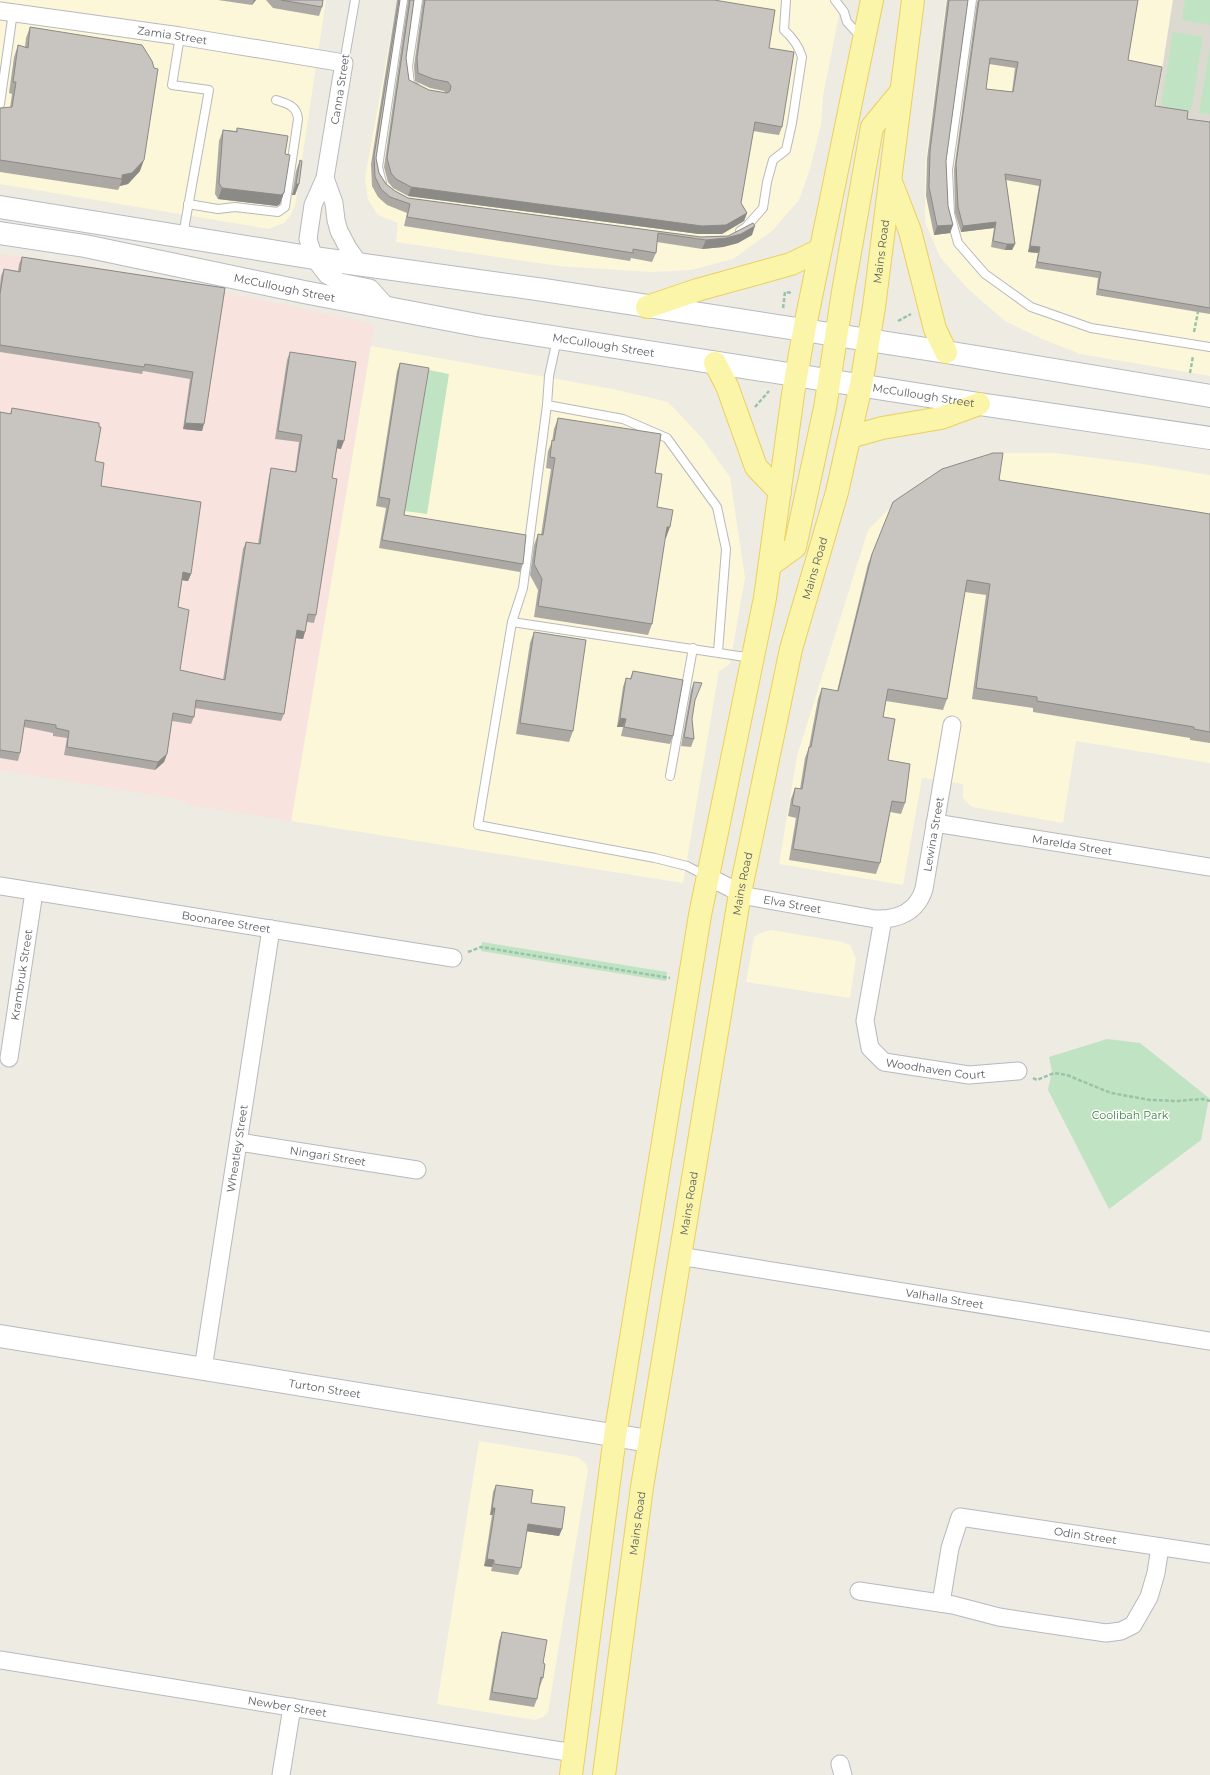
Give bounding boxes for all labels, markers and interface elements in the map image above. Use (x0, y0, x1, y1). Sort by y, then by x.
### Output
street label: Zamia Street (136, 23, 209, 48)
street label: Canna Street (327, 52, 353, 126)
street label: Mains Road (870, 219, 892, 284)
street label: McCullough Street (233, 270, 337, 305)
street label: McCullough Street (551, 330, 656, 360)
street label: McCullough Street (872, 380, 976, 410)
street label: Mains Road (799, 535, 830, 601)
street label: Lewina Street (920, 795, 947, 873)
street label: Marelda Street (1031, 832, 1114, 858)
street label: Mains Road (729, 851, 755, 917)
street label: Elva Street (762, 892, 823, 916)
street label: Boonaree Street (181, 908, 272, 936)
street label: Krambruk Street (8, 928, 35, 1021)
street label: Woodhaven Court (885, 1055, 986, 1082)
street label: Wheatley Street (223, 1103, 251, 1193)
park label: Coolibah Park (1092, 1108, 1169, 1122)
street label: Ningari Street (289, 1143, 367, 1169)
street label: Mains Road (677, 1170, 701, 1236)
street label: Valhalla Street (904, 1285, 985, 1312)
street label: Turton Street (288, 1376, 362, 1401)
street label: Mains Road (626, 1490, 648, 1556)
street label: Odin Street (1053, 1524, 1118, 1547)
street label: Newber Street (247, 1693, 328, 1720)

